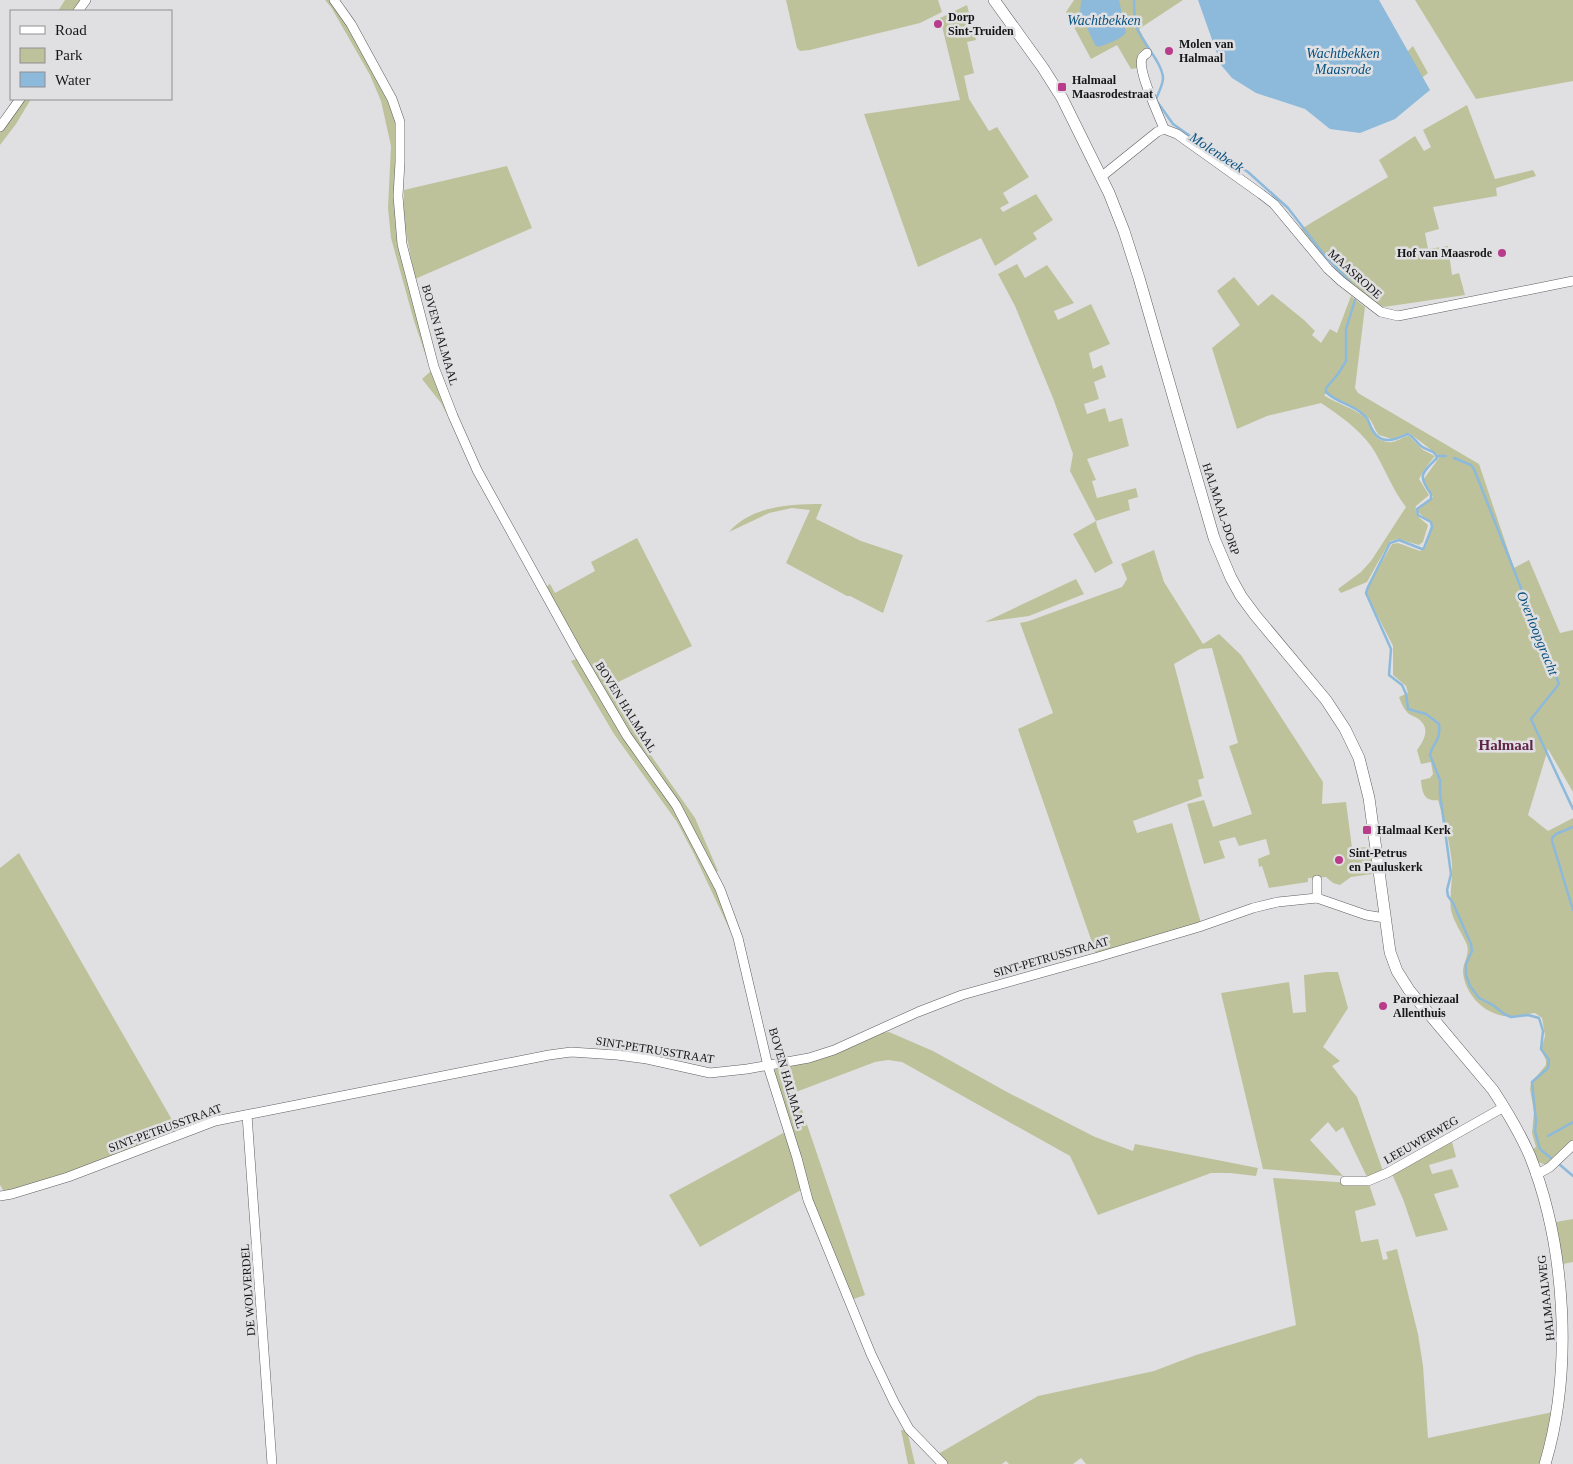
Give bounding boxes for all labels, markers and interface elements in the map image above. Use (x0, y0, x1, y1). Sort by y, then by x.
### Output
legend (10, 10, 172, 100)
place label: Dorp Sint-Truiden (948, 10, 1014, 38)
water label: Wachtbekken (1067, 13, 1141, 28)
marker: Dorp Sint-Truiden (932, 18, 944, 30)
text: Road (55, 22, 87, 38)
place label: Molen van Halmaal (1179, 37, 1234, 65)
marker: Molen van Halmaal (1163, 45, 1175, 57)
water label: Wachtbekken Maasrode (1306, 46, 1380, 77)
text: Park (55, 47, 83, 63)
text: Water (55, 72, 90, 88)
place label: Halmaal Maasrodestraat (1072, 73, 1153, 101)
marker: Halmaal Maasrodestraat (1056, 81, 1068, 93)
water label: Molenbeek (1186, 129, 1247, 176)
street label: MAASRODE (1325, 246, 1385, 302)
place label: Hof van Maasrode (1397, 246, 1493, 260)
marker: Hof van Maasrode (1496, 247, 1508, 259)
street label: BOVEN HALMAAL (419, 283, 461, 387)
street label: HALMAAL-DORP (1200, 461, 1243, 557)
water label: Overloopgracht (1514, 589, 1562, 678)
street label: BOVEN HALMAAL (592, 659, 660, 755)
district label: Halmaal (1479, 737, 1534, 753)
place label: Halmaal Kerk (1377, 823, 1451, 837)
marker: Halmaal Kerk (1361, 824, 1373, 836)
place label: Sint-Petrus en Pauluskerk (1349, 846, 1423, 874)
marker: Sint-Petrus en Pauluskerk (1333, 854, 1345, 866)
street label: SINT-PETRUSSTRAAT (992, 934, 1111, 980)
place label: Parochiezaal Allenthuis (1393, 992, 1459, 1020)
marker: Parochiezaal Allenthuis (1377, 1000, 1389, 1012)
street label: BOVEN HALMAAL (766, 1026, 808, 1130)
street label: SINT-PETRUSSTRAAT (595, 1034, 716, 1066)
street label: SINT-PETRUSSTRAAT (106, 1101, 224, 1155)
street label: LEEUWERWEG (1381, 1113, 1461, 1167)
street label: DE WOLVERDEL (238, 1243, 258, 1337)
street label: HALMAALWEG (1534, 1254, 1557, 1342)

